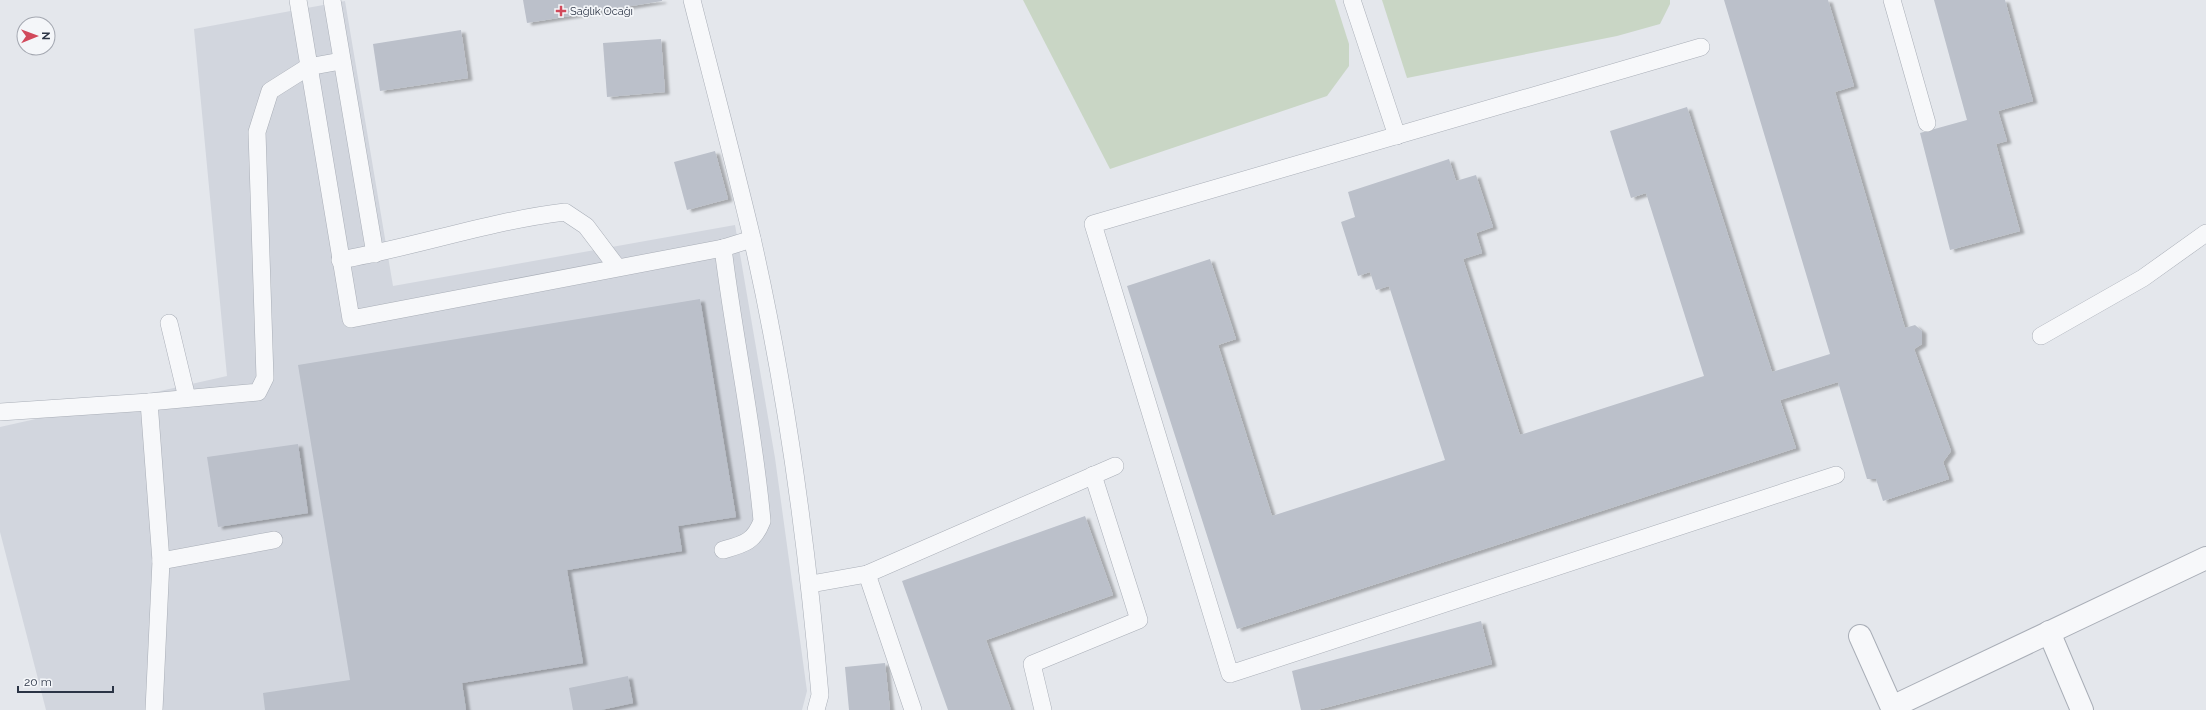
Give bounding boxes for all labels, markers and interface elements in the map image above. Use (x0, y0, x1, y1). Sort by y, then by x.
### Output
marker: Sağlık Ocağı (555, 5, 567, 17)
place label: Sağlık Ocağı (570, 5, 633, 18)
north arrow (16, 16, 56, 56)
text: N (39, 32, 52, 40)
scale bar (18, 668, 113, 694)
text: 20 m (24, 675, 52, 689)

